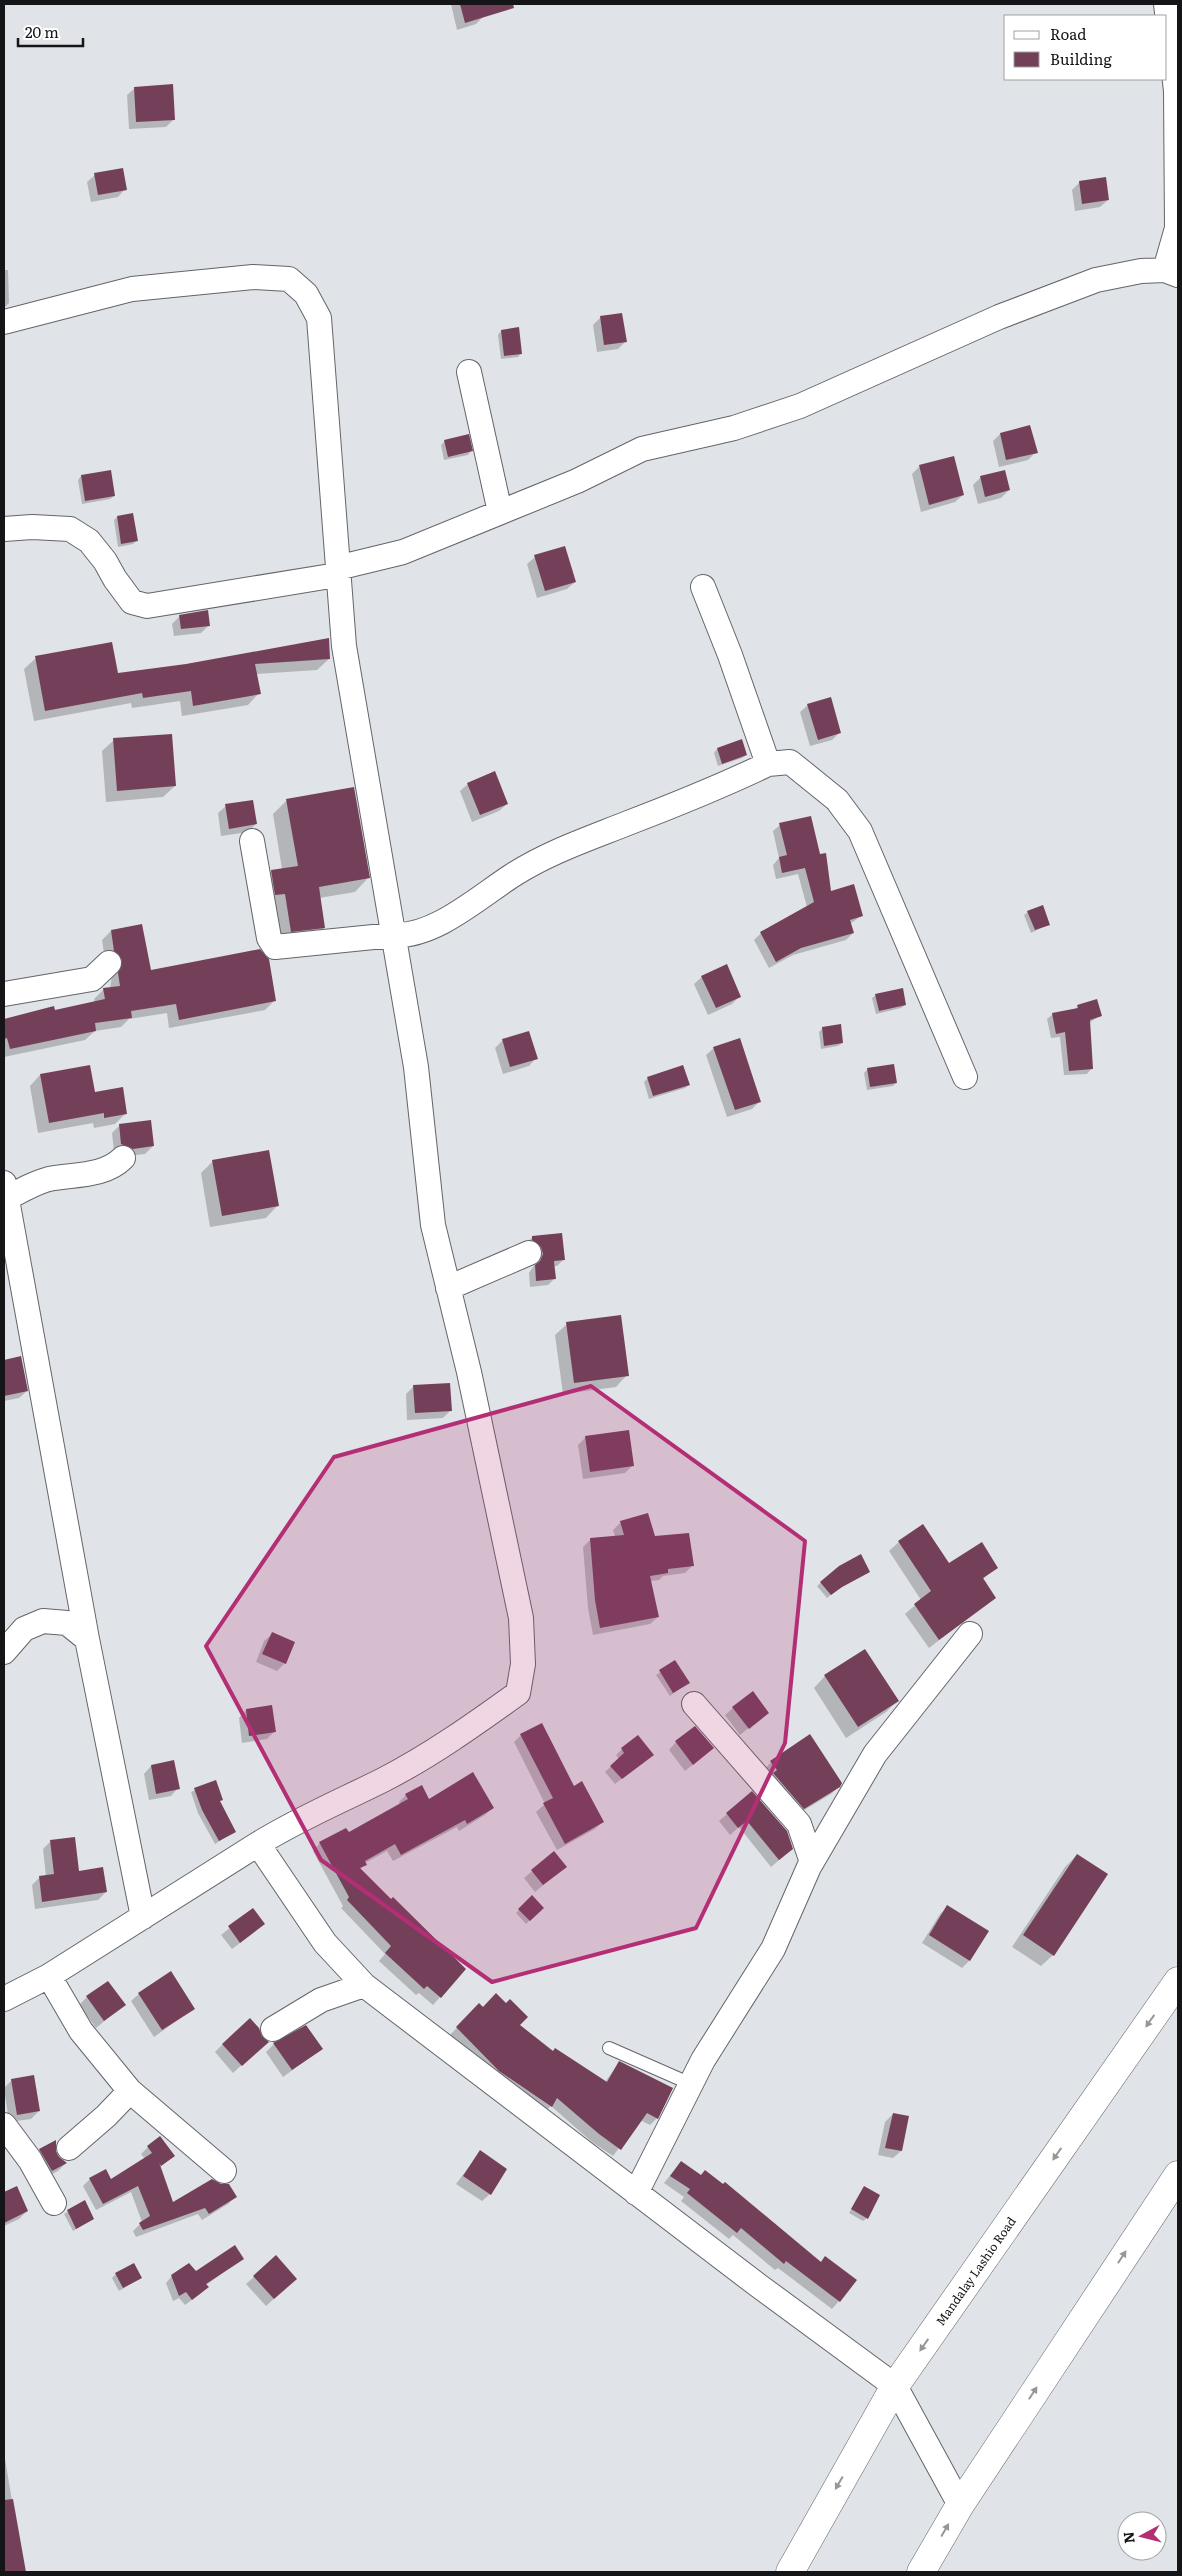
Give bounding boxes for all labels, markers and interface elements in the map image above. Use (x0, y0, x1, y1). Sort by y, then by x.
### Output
scale bar (18, 15, 82, 47)
legend (1004, 15, 1167, 80)
text: 20 m (25, 20, 59, 43)
text: Road (1050, 22, 1086, 45)
text: Building (1050, 47, 1112, 70)
one-way arrow (1145, 2014, 1155, 2028)
one-way arrow (1052, 2147, 1062, 2161)
street label: Mandalay Lashio Road (931, 2212, 1020, 2329)
one-way arrow (1118, 2251, 1127, 2264)
one-way arrow (919, 2338, 929, 2351)
one-way arrow (1028, 2386, 1038, 2400)
one-way arrow (835, 2477, 844, 2490)
north arrow (1117, 2511, 1167, 2561)
one-way arrow (941, 2523, 950, 2536)
text: N (1117, 2530, 1139, 2545)

